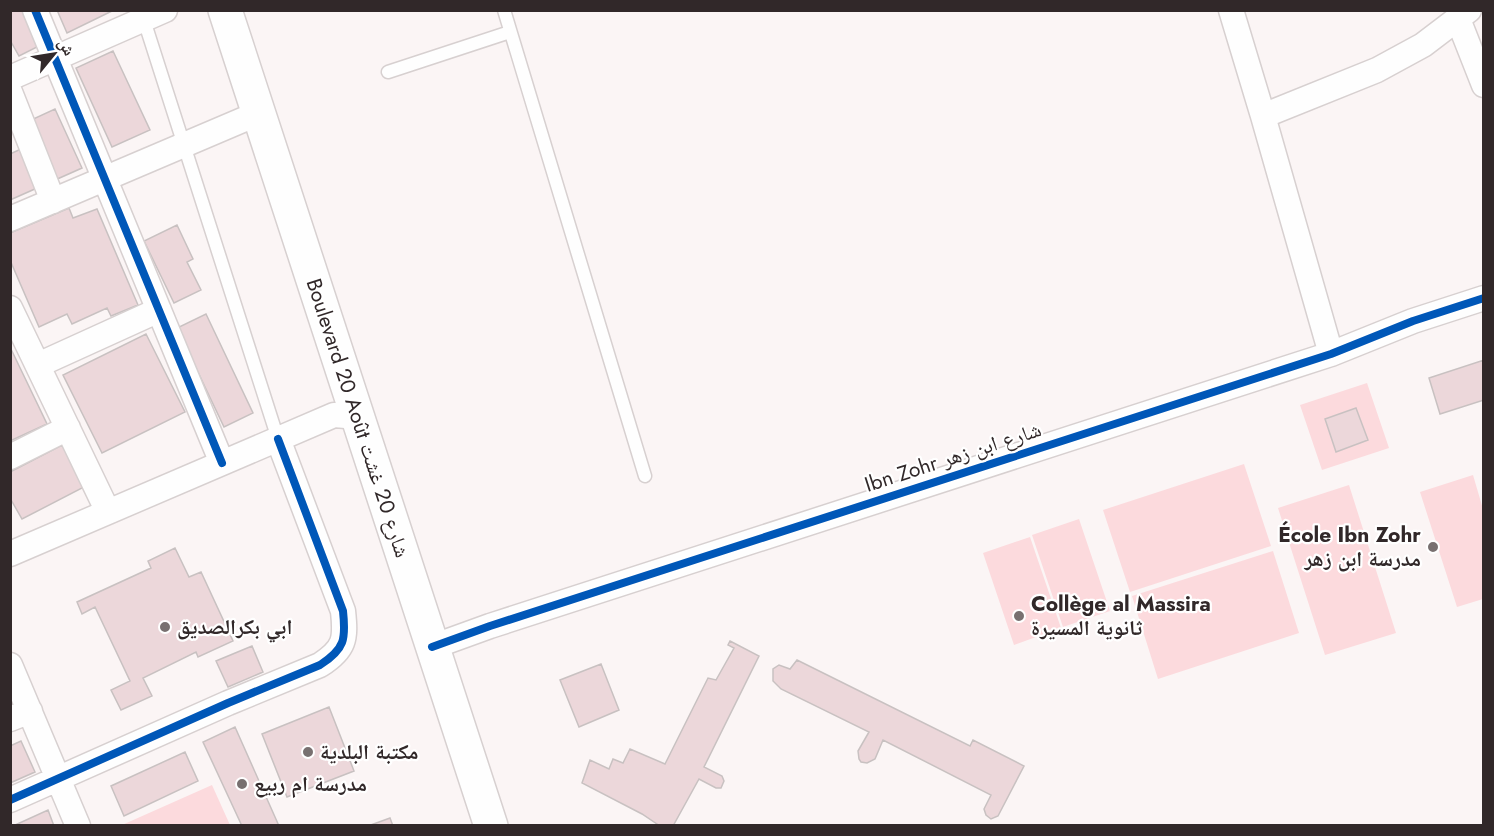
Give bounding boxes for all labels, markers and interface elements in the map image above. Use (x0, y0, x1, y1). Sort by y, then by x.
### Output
north arrow (24, 24, 84, 84)
text: ش (52, 34, 81, 60)
street label: Boulevard 20 Août شارع 20 غشت (299, 275, 417, 561)
street label: Ibn Zohr شارع ابن زهر (861, 414, 1045, 500)
place label: École Ibn Zohr مدرسة ابن زهر (1278, 520, 1421, 574)
marker: École Ibn Zohr مدرسة ابن زهر (1426, 540, 1440, 554)
place label: Collège al Massira ثانوية المسيرة (1031, 589, 1211, 643)
marker: Collège al Massira ثانوية المسيرة (1012, 609, 1026, 623)
place label: ابي بكرالصديق (177, 612, 292, 643)
marker: ابي بكرالصديق (158, 620, 172, 634)
place label: مكتبة البلدية (320, 737, 419, 767)
marker: مكتبة البلدية (301, 745, 315, 759)
place label: مدرسة ام ربيع (254, 769, 367, 799)
marker: مدرسة ام ربيع (235, 777, 249, 791)

